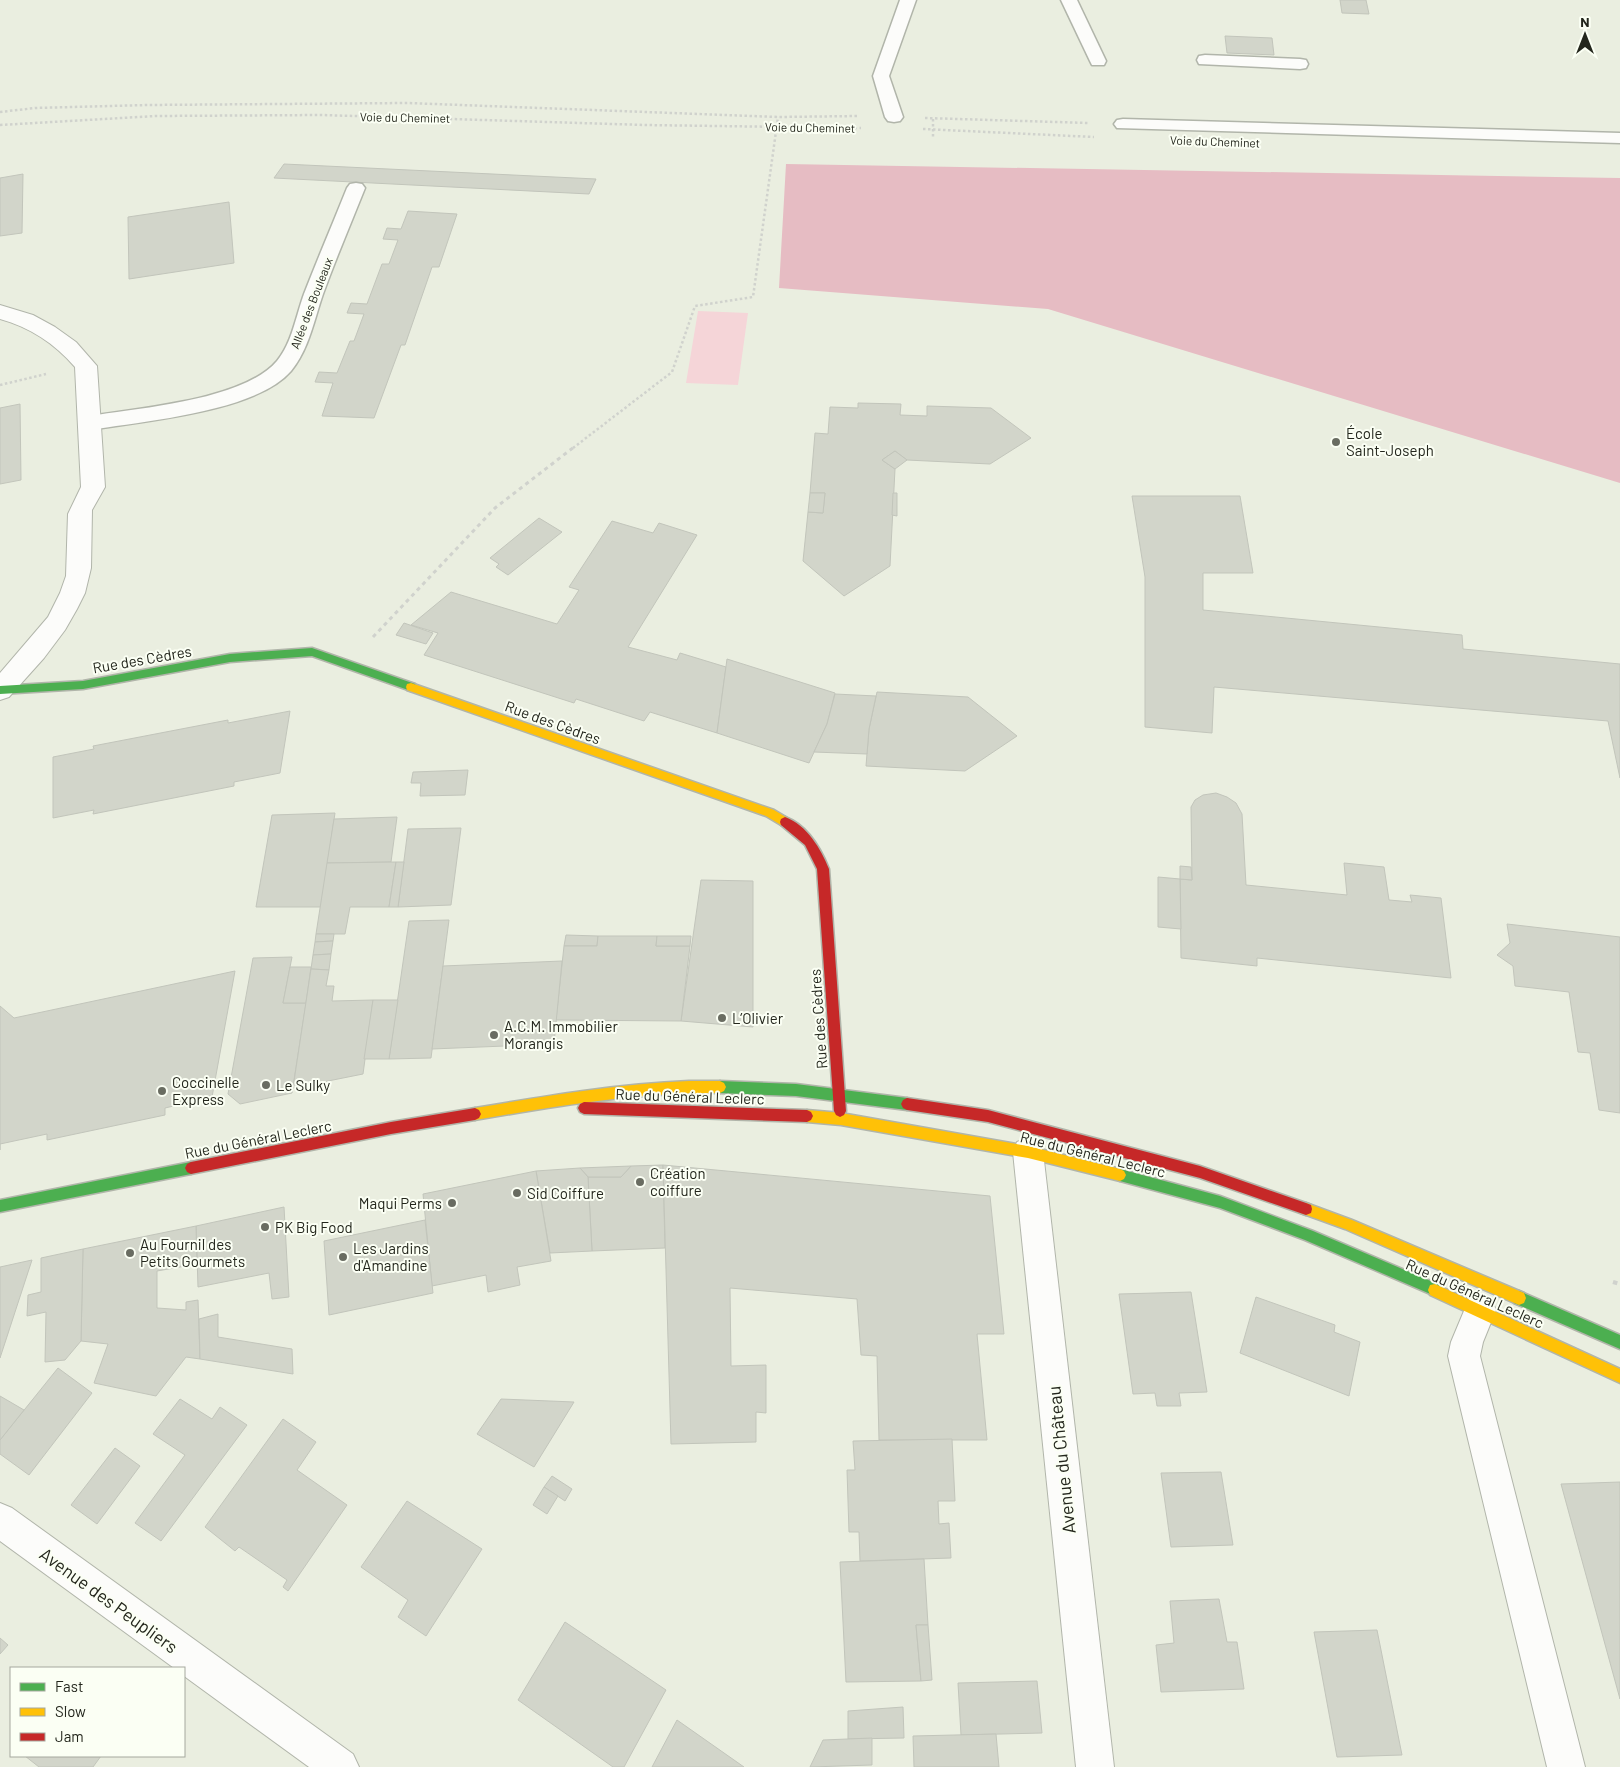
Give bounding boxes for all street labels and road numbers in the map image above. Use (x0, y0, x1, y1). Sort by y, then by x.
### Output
street label: Voie du Cheminet (360, 109, 450, 125)
street label: Voie du Cheminet (765, 119, 855, 135)
street label: Voie du Cheminet (1170, 132, 1260, 150)
street label: Allée des Bouleaux (287, 255, 335, 351)
street label: Rue des Cèdres (91, 641, 193, 677)
street label: Rue des Cèdres (503, 696, 603, 748)
street label: Rue des Cèdres (806, 968, 830, 1070)
street label: Rue du Général Leclerc (615, 1084, 765, 1108)
street label: Rue du Général Leclerc (183, 1116, 333, 1162)
street label: Rue du Général Leclerc (1018, 1127, 1168, 1181)
street label: Rue du Général Leclerc (1403, 1254, 1547, 1332)
street label: Avenue du Château (1042, 1385, 1080, 1535)
street label: Avenue des Peupliers (36, 1543, 182, 1657)

